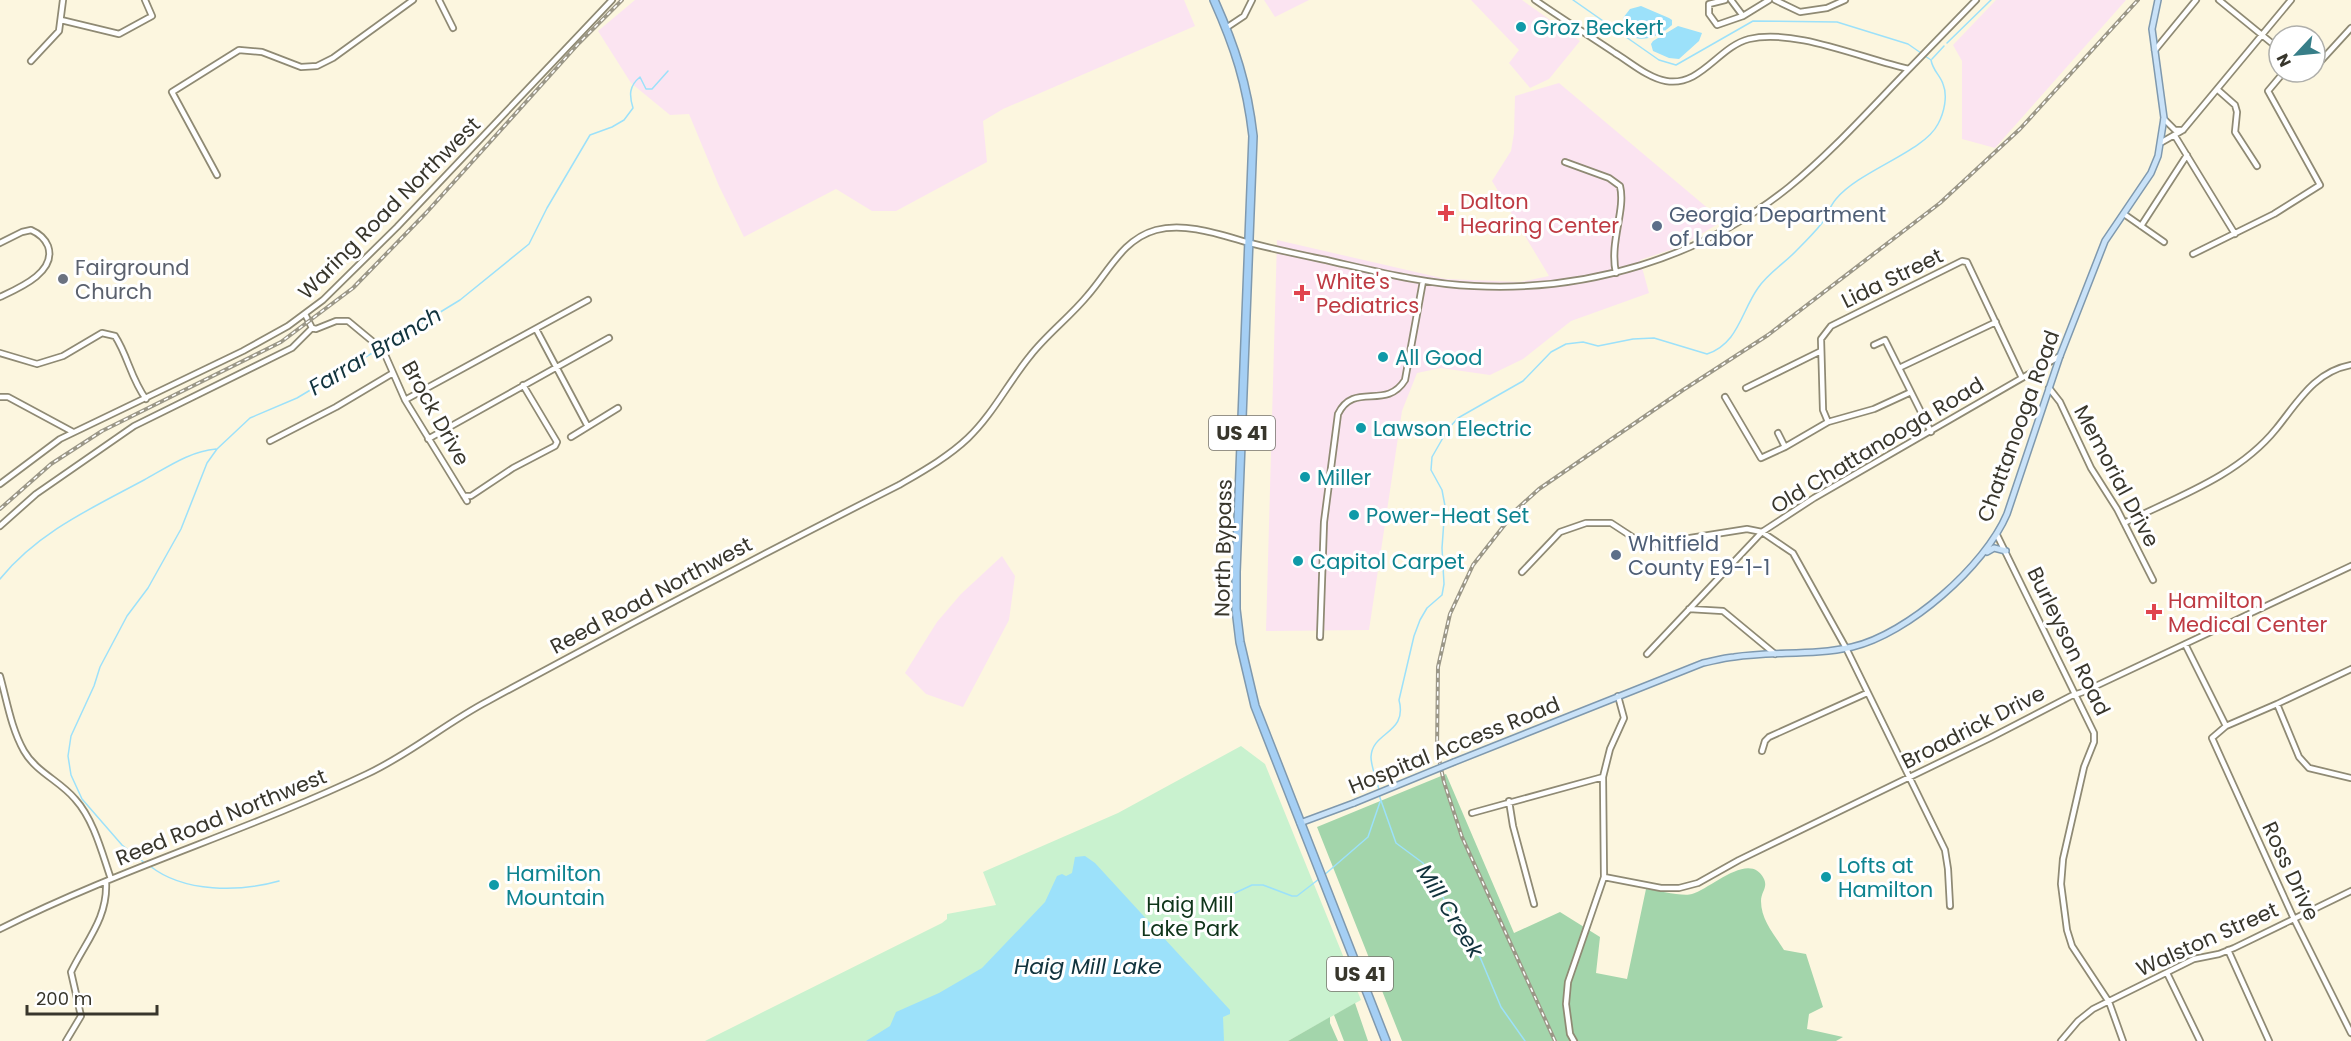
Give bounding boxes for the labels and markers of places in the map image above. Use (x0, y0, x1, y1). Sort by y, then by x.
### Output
place label: Groz Beckert (1533, 13, 1664, 42)
marker: Groz Beckert (1514, 20, 1528, 34)
place label: Dalton Hearing Center (1460, 187, 1619, 240)
place label: Georgia Department of Labor (1669, 200, 1886, 253)
marker: Dalton Hearing Center (1437, 204, 1455, 222)
marker: Georgia Department of Labor (1650, 219, 1664, 233)
place label: Fairground Church (75, 253, 189, 306)
place label: White's Pediatrics (1316, 267, 1419, 320)
marker: Fairground Church (56, 272, 70, 286)
marker: White's Pediatrics (1293, 284, 1311, 302)
place label: All Good (1395, 343, 1483, 372)
marker: All Good (1376, 350, 1390, 364)
place label: Lawson Electric (1373, 414, 1532, 443)
marker: Lawson Electric (1354, 421, 1368, 435)
place label: Miller (1317, 463, 1372, 492)
marker: Miller (1298, 470, 1312, 484)
place label: Power-Heat Set (1366, 501, 1529, 530)
marker: Power-Heat Set (1347, 508, 1361, 522)
place label: Whitfield County E9-1-1 (1628, 529, 1770, 582)
place label: Capitol Carpet (1310, 547, 1465, 576)
marker: Whitfield County E9-1-1 (1609, 548, 1623, 562)
marker: Capitol Carpet (1291, 554, 1305, 568)
place label: Hamilton Medical Center (2168, 586, 2328, 639)
marker: Hamilton Medical Center (2145, 603, 2163, 621)
place label: Lofts at Hamilton (1838, 851, 1933, 904)
place label: Hamilton Mountain (506, 859, 605, 912)
marker: Lofts at Hamilton (1819, 870, 1833, 884)
marker: Hamilton Mountain (487, 878, 501, 892)

